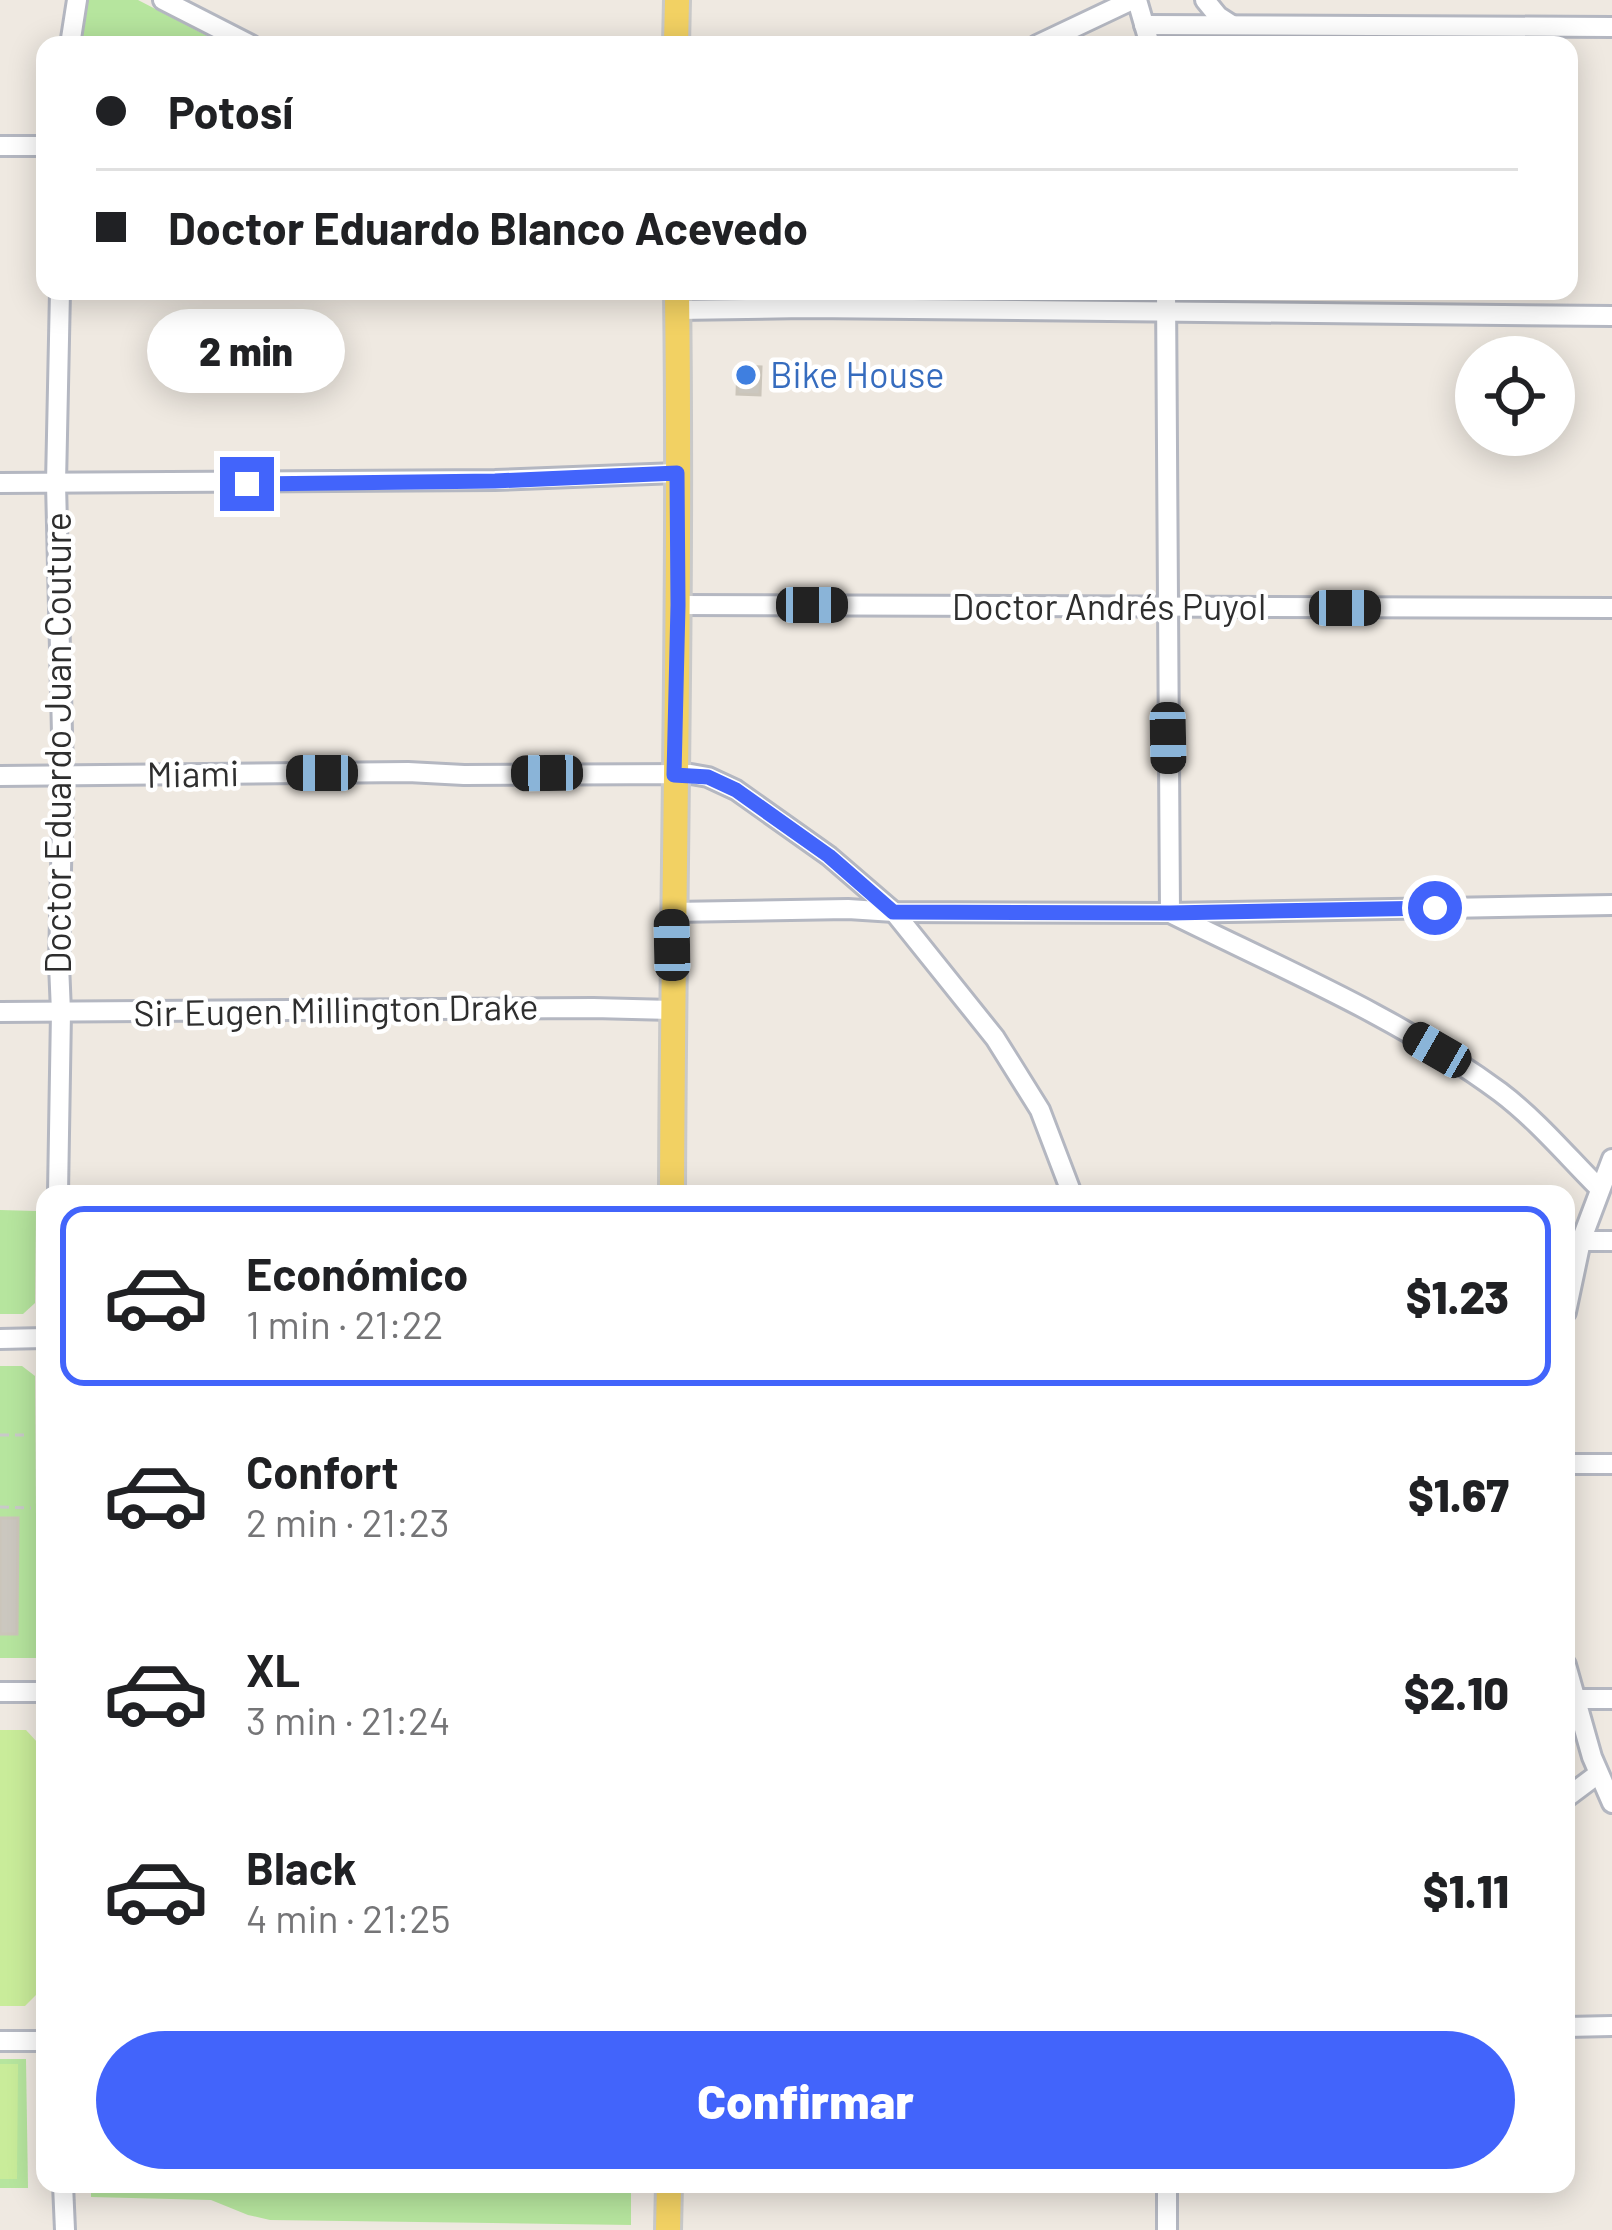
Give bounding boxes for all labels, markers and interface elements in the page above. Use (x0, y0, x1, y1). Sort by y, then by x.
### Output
text: Potosí (168, 84, 293, 138)
text: Doctor Eduardo Blanco Acevedo (168, 200, 808, 254)
callout: 2 min (148, 310, 346, 394)
text: 2 min (199, 327, 293, 374)
map controls (1455, 336, 1575, 456)
button: locate (1455, 336, 1575, 456)
place label: Bike House (770, 352, 944, 395)
marker: Bike House (733, 362, 759, 388)
route end (220, 457, 274, 511)
street label: Doctor Eduardo Juan Couture (35, 512, 78, 974)
street label: Doctor Andrés Puyol (952, 584, 1266, 627)
car (776, 587, 848, 623)
car (1309, 590, 1381, 626)
car (1149, 702, 1187, 774)
street label: Miami (146, 750, 239, 795)
car (511, 754, 583, 792)
car (286, 755, 358, 791)
route start (1408, 881, 1462, 935)
car (653, 909, 691, 981)
street label: Sir Eugen Millington Drake (133, 983, 539, 1034)
car (1397, 1016, 1477, 1084)
icon: car (102, 1242, 210, 1350)
text: Económico (246, 1246, 468, 1300)
text: $1.23 (1406, 1269, 1509, 1323)
text: 1 min · 21:22 (246, 1300, 444, 1347)
icon: car (102, 1440, 210, 1548)
text: Confort (246, 1444, 399, 1498)
text: $1.67 (1408, 1467, 1509, 1521)
text: 2 min · 21:23 (246, 1498, 450, 1545)
icon: car (102, 1638, 210, 1746)
text: XL (246, 1642, 300, 1696)
text: $2.10 (1404, 1665, 1509, 1719)
text: 3 min · 21:24 (246, 1696, 451, 1743)
icon: car (102, 1836, 210, 1944)
text: Black (246, 1840, 357, 1894)
text: $1.11 (1423, 1863, 1509, 1917)
text: 4 min · 21:25 (246, 1894, 450, 1941)
button: Confirmar (96, 2031, 1515, 2169)

